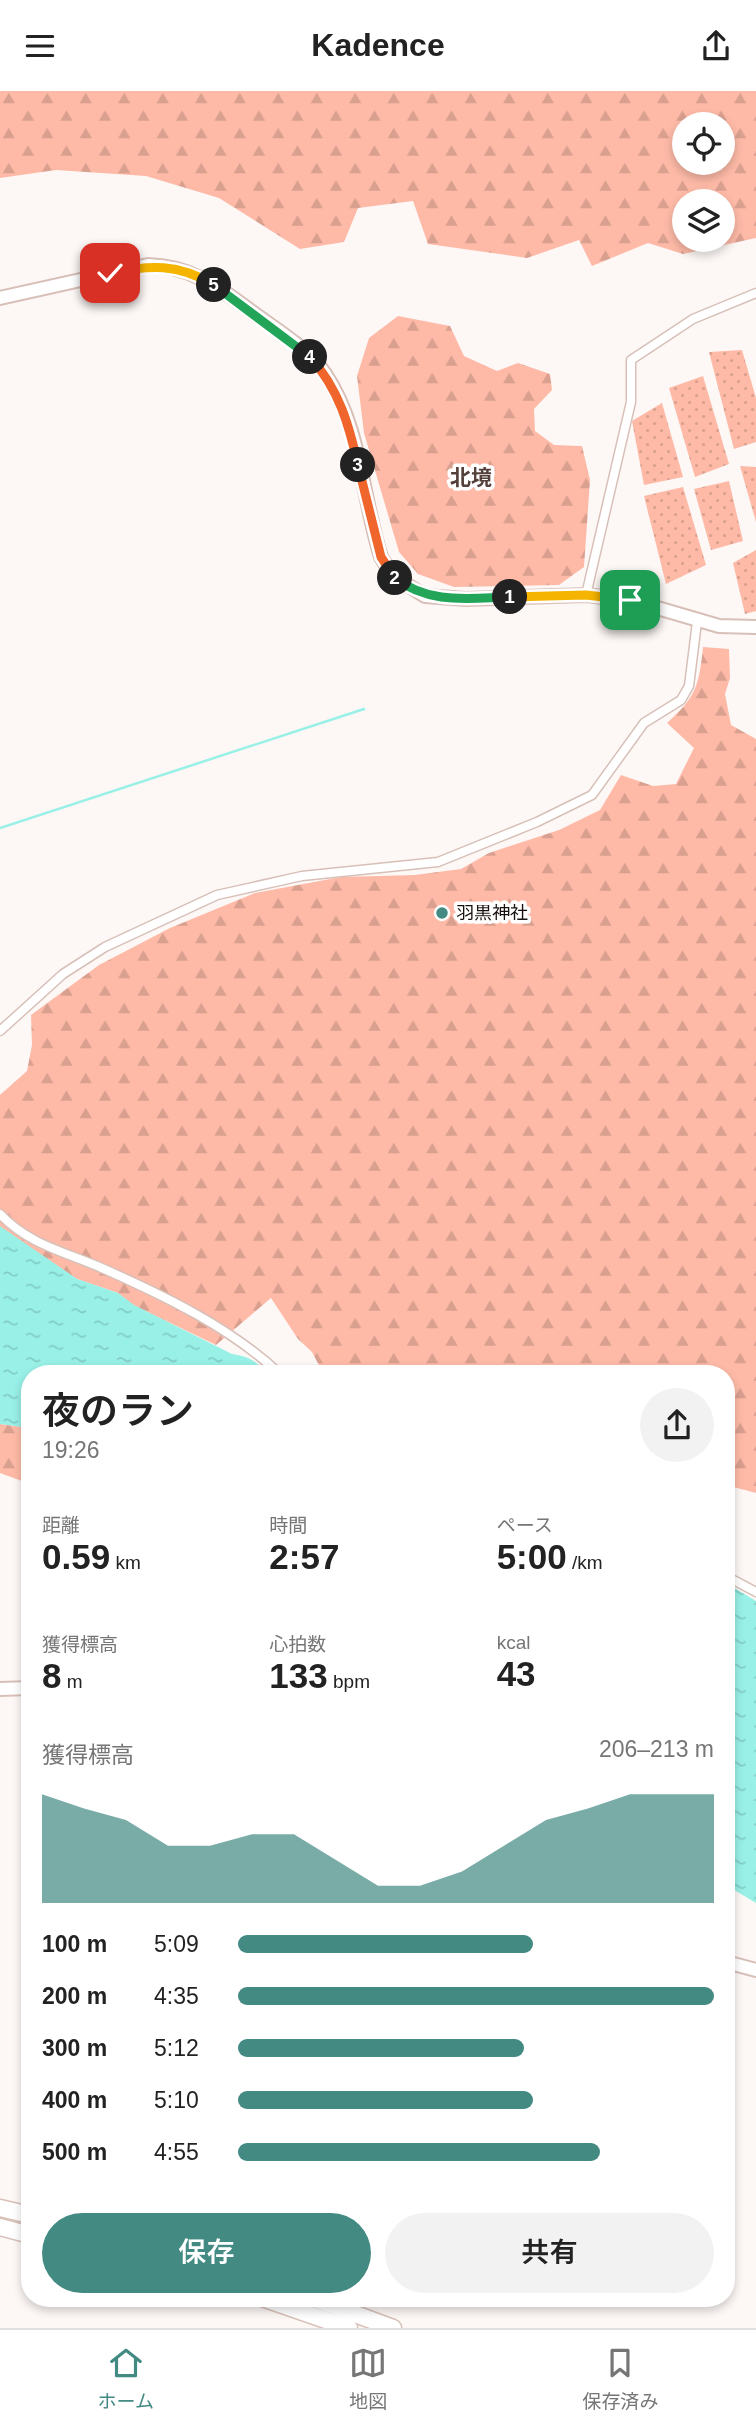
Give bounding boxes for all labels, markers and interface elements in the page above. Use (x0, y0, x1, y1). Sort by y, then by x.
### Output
icon: menu (21, 27, 59, 65)
text: Kadence (311, 27, 445, 63)
icon: share (697, 27, 735, 65)
map controls (672, 112, 735, 252)
button: locate (672, 112, 735, 175)
button: layers (672, 189, 735, 252)
pin (80, 243, 140, 303)
icon: check (91, 254, 129, 292)
pin: 5 (196, 267, 232, 303)
text: 5 (208, 274, 219, 295)
pin: 4 (292, 339, 328, 375)
text: 4 (304, 346, 315, 367)
pin: 3 (340, 447, 376, 483)
text: 3 (352, 454, 363, 475)
district label: 北境 (450, 466, 492, 489)
pin: 2 (378, 561, 412, 595)
text: 2 (389, 567, 400, 588)
pin (600, 570, 660, 630)
pin: 1 (492, 580, 528, 615)
icon: arrive (611, 581, 649, 619)
text: 1 (504, 586, 515, 607)
place label: 羽黒神社 (456, 903, 528, 923)
marker: 羽黒神社 (434, 905, 450, 921)
button: share (640, 1388, 714, 1462)
text: 夜のラン (42, 1390, 194, 1432)
text: 19:26 (42, 1437, 100, 1463)
text: 距離 (42, 1515, 80, 1536)
text: 時間 (269, 1515, 307, 1536)
text: ペース (497, 1515, 553, 1536)
text: 0.59 (42, 1537, 110, 1576)
text: 2:57 (269, 1537, 339, 1576)
text: 5:00 (497, 1537, 567, 1576)
text: km (110, 1552, 141, 1573)
text: /km (567, 1552, 603, 1573)
text: kcal (497, 1632, 530, 1653)
text: 獲得標高 (42, 1634, 118, 1655)
text: 心拍数 (269, 1634, 326, 1655)
text: 43 (497, 1654, 536, 1693)
text: 8 (42, 1656, 61, 1695)
text: 133 (269, 1656, 328, 1695)
text: m (61, 1671, 83, 1692)
text: bpm (328, 1671, 370, 1692)
text: 206–213 m (599, 1736, 714, 1762)
text: 獲得標高 (42, 1742, 134, 1768)
text: 100 m (42, 1931, 107, 1957)
text: 5:09 (154, 1931, 199, 1957)
text: 200 m (42, 1983, 107, 2009)
text: 4:35 (154, 1983, 199, 2009)
text: 300 m (42, 2035, 107, 2061)
text: 5:12 (154, 2035, 199, 2061)
text: 400 m (42, 2087, 107, 2113)
text: 5:10 (154, 2087, 199, 2113)
text: 500 m (42, 2139, 107, 2165)
text: 4:55 (154, 2139, 199, 2165)
button: 保存 (42, 2213, 371, 2293)
button: 共有 (385, 2213, 714, 2293)
tab: ホーム (98, 2344, 154, 2413)
tab: 地図 (349, 2344, 387, 2413)
tab: 保存済み (582, 2344, 658, 2413)

